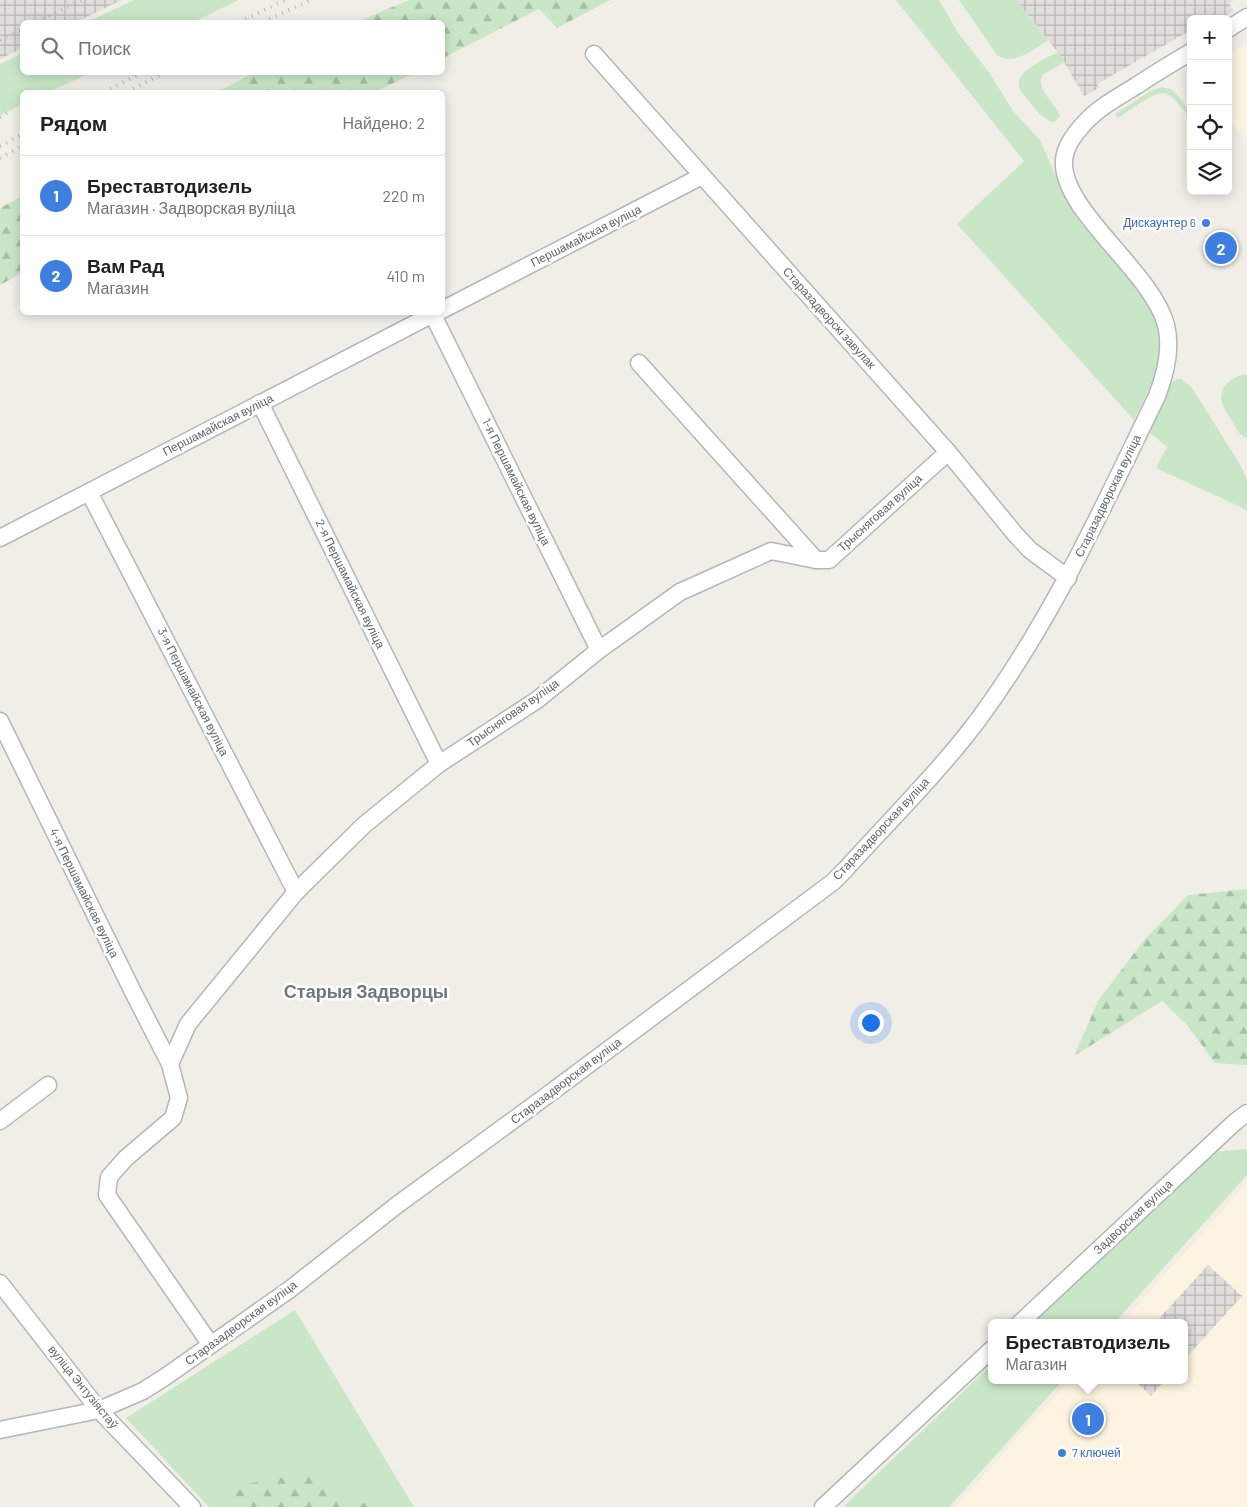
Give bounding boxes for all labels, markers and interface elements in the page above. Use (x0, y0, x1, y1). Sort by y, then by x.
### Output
map controls (1187, 15, 1232, 195)
button: + (1187, 15, 1232, 60)
search box (20, 20, 445, 75)
icon: search (38, 34, 66, 62)
text: Поиск (78, 36, 131, 59)
button: − (1187, 60, 1232, 105)
button: locate (1187, 105, 1232, 150)
text: Рядом (40, 110, 107, 135)
text: Найдено: 2 (342, 113, 425, 132)
button: layers (1187, 150, 1232, 195)
text: Бреставтодизель (87, 174, 252, 197)
text: 1 (53, 186, 59, 205)
text: 220 m (382, 186, 425, 205)
text: Магазин · Задворская вуліца (87, 198, 295, 217)
street label: Першамайская вуліца (528, 201, 644, 270)
place label: Дискаунтер 6 (1123, 215, 1196, 230)
marker: Дискаунтер 6 (1200, 217, 1212, 229)
pin: 2 (1205, 229, 1237, 267)
text: Вам Рад (87, 254, 164, 277)
street label: Старазадворскі завулак (780, 264, 880, 372)
text: 2 (52, 266, 60, 285)
text: 410 m (387, 266, 425, 285)
text: Магазин (87, 278, 149, 297)
street label: Першамайская вуліца (160, 390, 276, 459)
street label: 1-я Першамайская вуліца (479, 416, 554, 548)
street label: Старазадворская вуліца (1071, 432, 1144, 560)
street label: Трысняговая вуліца (834, 470, 925, 555)
street label: 2-я Першамайская вуліца (313, 517, 388, 651)
street label: 3-я Першамайская вуліца (155, 625, 232, 759)
street label: Трысняговая вуліца (464, 675, 562, 750)
street label: Старазадворская вуліца (829, 774, 932, 883)
street label: 4-я Першамайская вуліца (47, 826, 123, 960)
district label: Старыя Задворцы (284, 980, 448, 1002)
your location (858, 1010, 884, 1036)
street label: Старазадворская вуліца (507, 1034, 624, 1127)
street label: Задворская вуліца (1090, 1176, 1176, 1257)
street label: Старазадворская вуліца (182, 1277, 300, 1368)
popup (988, 1319, 1188, 1384)
text: Бреставтодизель (1005, 1330, 1171, 1353)
street label: вуліца Энтузіястаў (45, 1342, 122, 1431)
text: Магазин (1005, 1354, 1067, 1373)
pin: 1 (1072, 1400, 1104, 1438)
place label: 7 ключей (1072, 1445, 1121, 1459)
marker: 7 ключей (1056, 1447, 1068, 1459)

